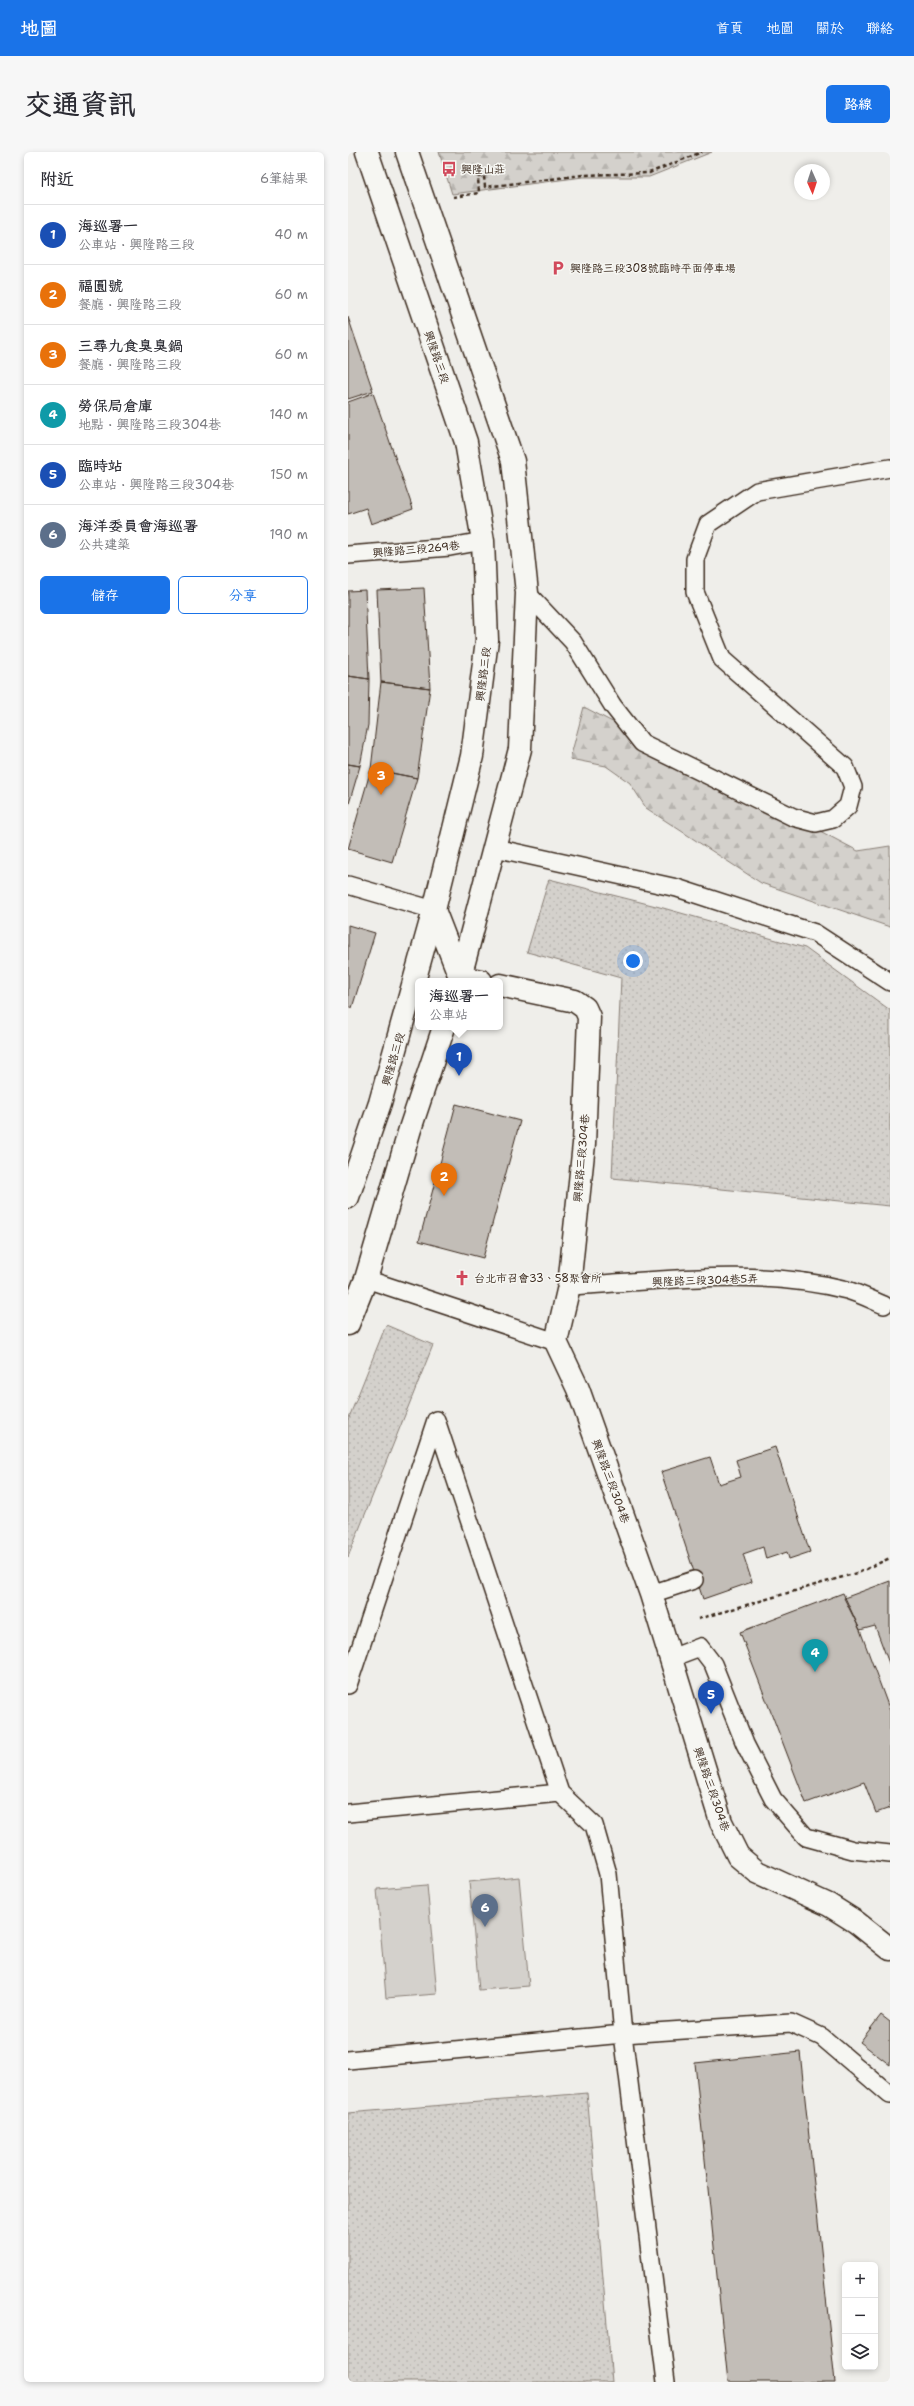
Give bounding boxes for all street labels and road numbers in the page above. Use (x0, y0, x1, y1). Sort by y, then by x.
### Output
street label: 興隆路三段 (420, 329, 453, 386)
street label: 興隆路三段269巷 (372, 538, 460, 561)
street label: 興隆路三段 (473, 646, 494, 702)
street label: 興隆路三段 (379, 1031, 408, 1088)
street label: 興隆路三段304巷 (570, 1113, 593, 1203)
street label: 興隆路三段304巷5弄 (652, 1271, 758, 1290)
street label: 興隆路三段304巷 (588, 1437, 633, 1525)
street label: 興隆路三段304巷 (690, 1745, 733, 1833)

